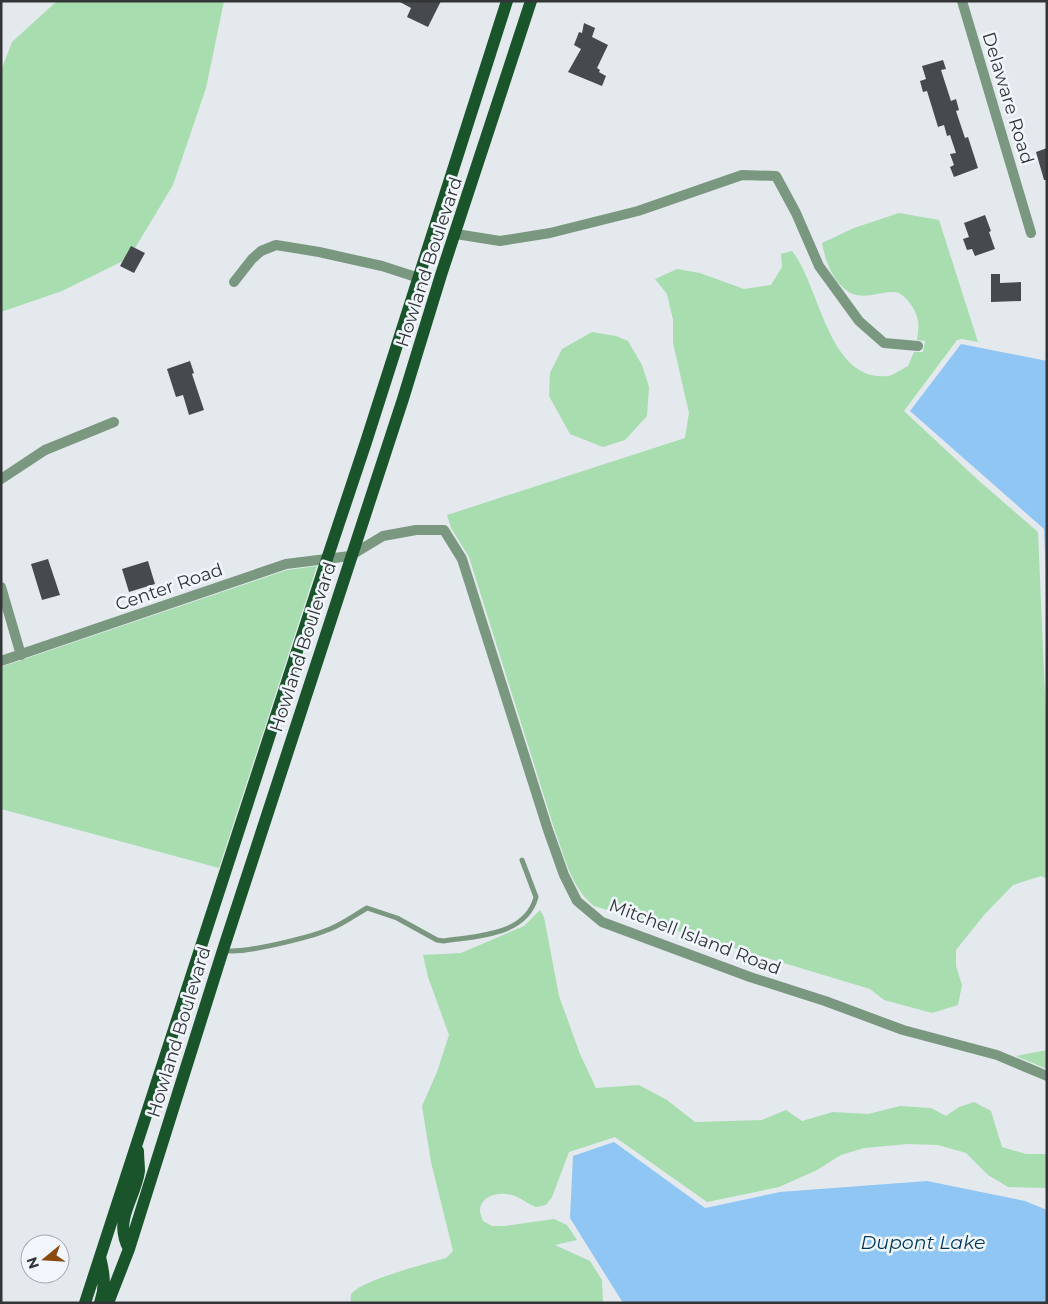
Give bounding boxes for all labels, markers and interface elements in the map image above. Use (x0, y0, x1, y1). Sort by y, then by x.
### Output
street label: Delaware Road (977, 29, 1039, 167)
street label: Howland Boulevard (391, 174, 467, 350)
street label: Center Road (112, 558, 226, 616)
street label: Howland Boulevard (265, 559, 341, 735)
street label: Mitchell Island Road (606, 894, 784, 980)
street label: Howland Boulevard (142, 944, 216, 1120)
water label: Dupont Lake (860, 1231, 986, 1254)
north arrow (20, 1234, 70, 1284)
text: N (22, 1255, 43, 1271)

